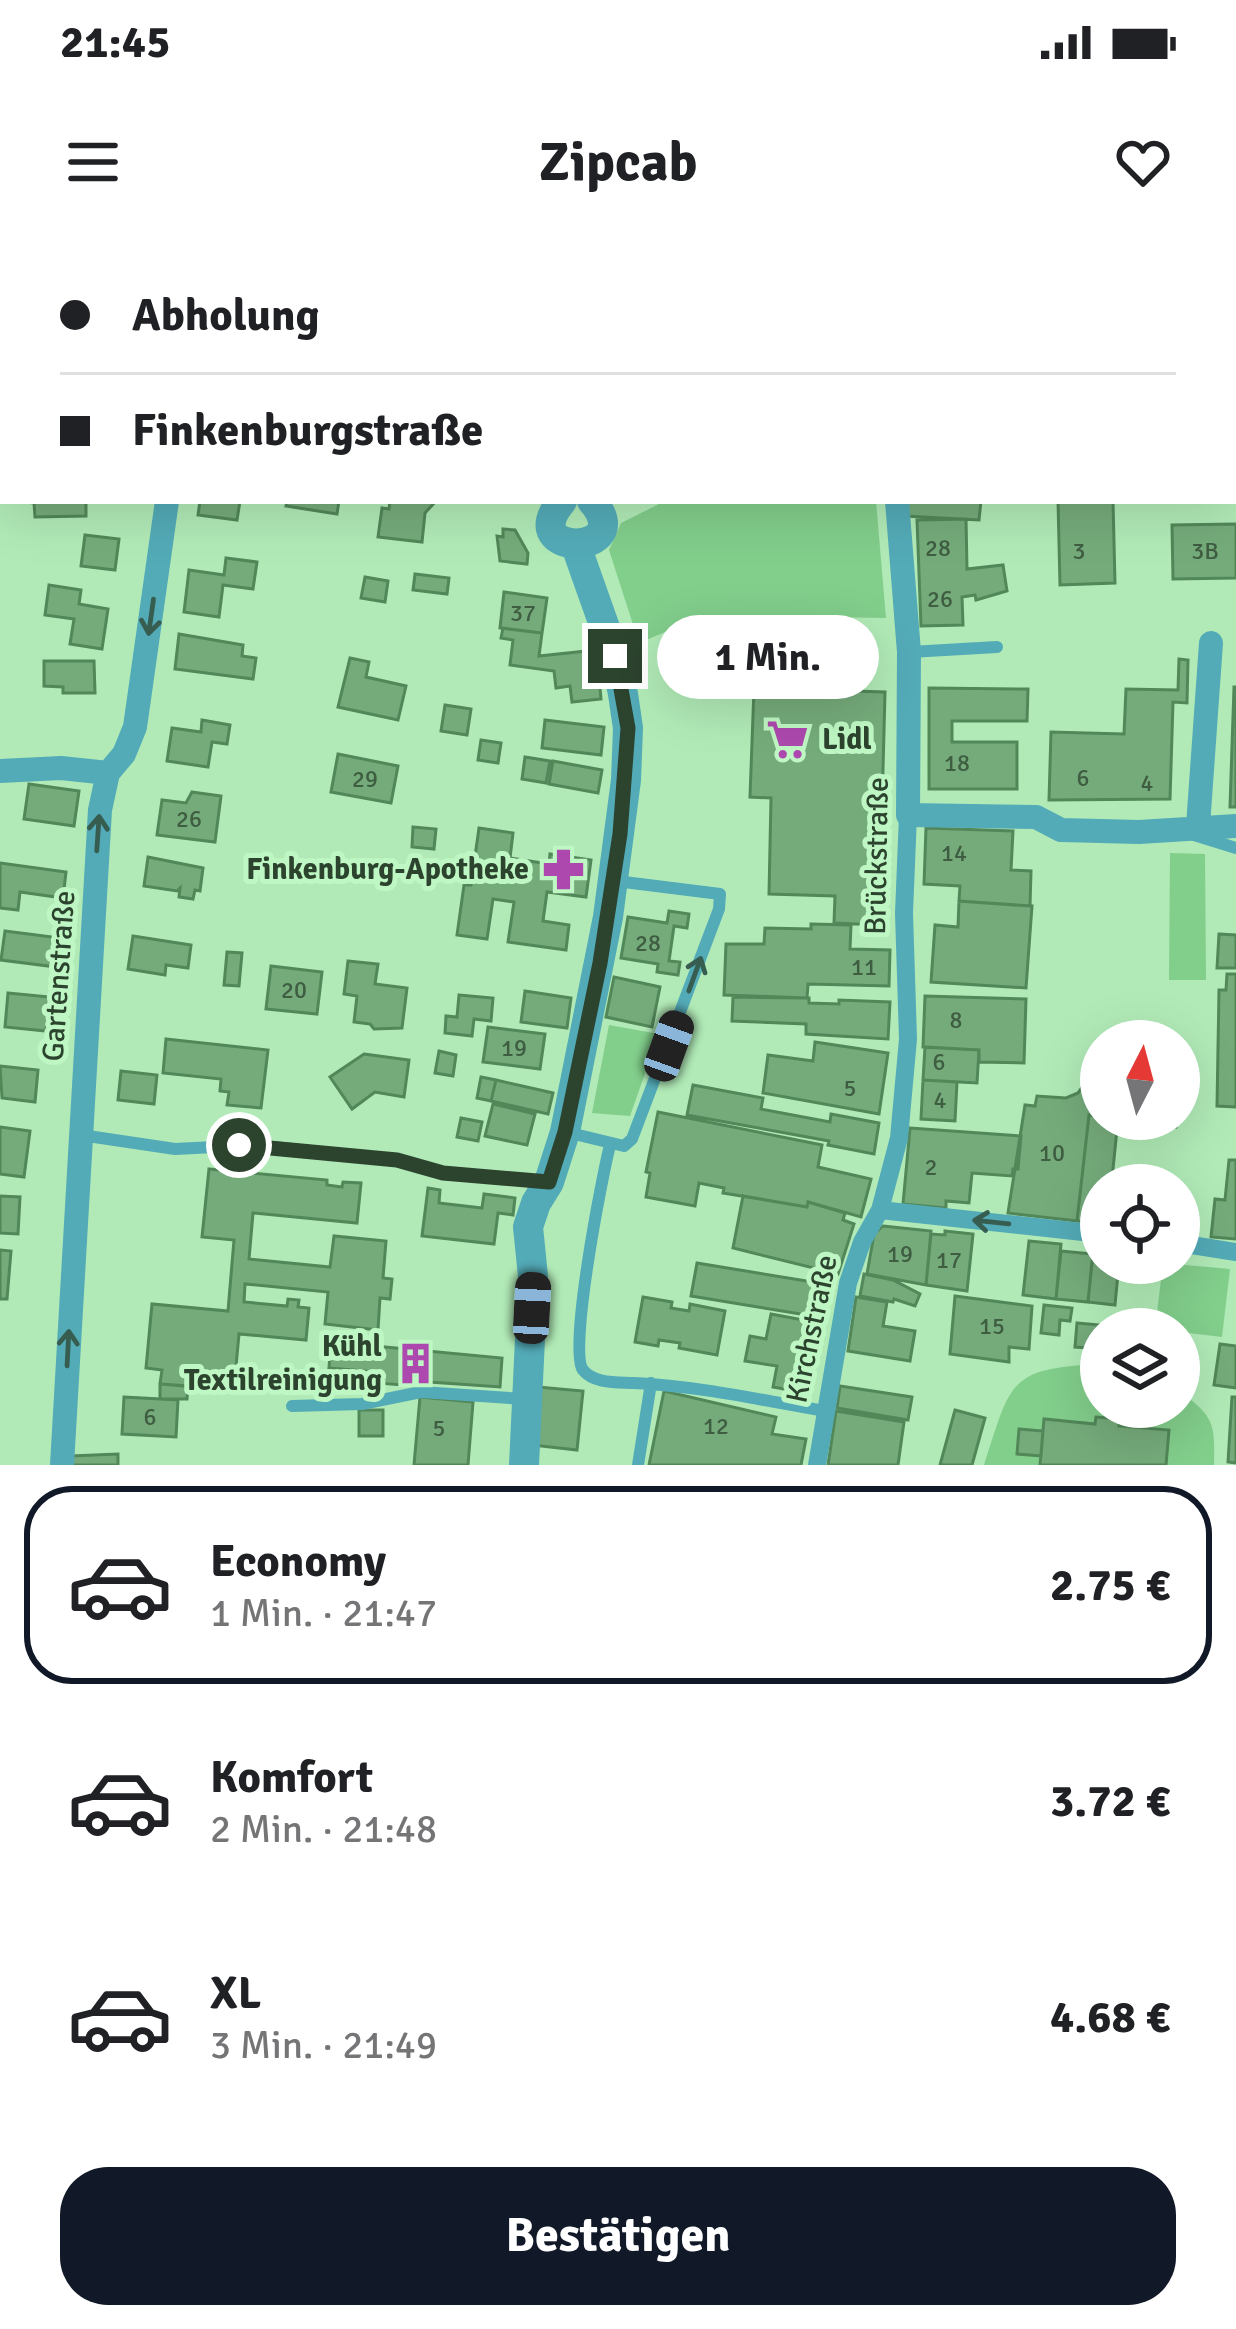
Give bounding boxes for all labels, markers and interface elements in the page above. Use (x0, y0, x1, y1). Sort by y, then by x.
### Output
text: 21:45 (60, 15, 170, 70)
icon: menu (60, 129, 126, 195)
text: Zipcab (539, 129, 697, 196)
icon: heart (1110, 129, 1176, 195)
text: Abholung (132, 288, 320, 343)
text: Finkenburgstraße (132, 403, 483, 458)
house number: 28 (925, 533, 951, 563)
house number: 3 (1073, 536, 1085, 566)
house number: 3B (1191, 536, 1219, 566)
house number: 26 (927, 584, 953, 614)
one-way arrow (139, 597, 162, 636)
house number: 37 (510, 598, 536, 628)
callout: 1 Min. (657, 614, 879, 698)
route end (588, 629, 642, 683)
text: 1 Min. (715, 633, 821, 681)
supermarket icon: Lidl (765, 716, 811, 762)
place label: Lidl (822, 721, 872, 758)
house number: 18 (944, 748, 970, 778)
house number: 6 (1077, 763, 1089, 793)
house number: 29 (352, 764, 378, 794)
house number: 4 (1141, 768, 1154, 798)
street label: Brückstraße (857, 777, 897, 935)
house number: 26 (176, 804, 202, 834)
one-way arrow (87, 814, 110, 853)
house number: 14 (941, 838, 967, 868)
pharmacy icon: Finkenburg-Apotheke (540, 846, 586, 892)
place label: Finkenburg-Apotheke (246, 851, 529, 888)
street label: Gartenstraße (35, 889, 83, 1063)
house number: 28 (635, 928, 661, 958)
house number: 11 (851, 952, 877, 982)
one-way arrow (686, 956, 707, 993)
house number: 20 (281, 975, 307, 1005)
house number: 8 (950, 1005, 962, 1035)
car (640, 1006, 698, 1086)
north arrow (1080, 1020, 1200, 1140)
map controls (1080, 1020, 1200, 1428)
house number: 19 (501, 1033, 527, 1063)
house number: 6 (933, 1047, 945, 1077)
house number: 5 (844, 1073, 856, 1103)
house number: 4 (934, 1085, 947, 1115)
route start (212, 1118, 266, 1172)
house number: 10 (1039, 1138, 1065, 1168)
house number: 2 (925, 1152, 937, 1182)
button: locate (1080, 1164, 1200, 1284)
one-way arrow (972, 1210, 1011, 1233)
house number: 19 (887, 1239, 913, 1269)
house number: 17 (936, 1245, 962, 1275)
street label: Kirchstraße (778, 1252, 846, 1406)
car (512, 1271, 552, 1345)
button: layers (1080, 1308, 1200, 1428)
house number: 15 (979, 1311, 1005, 1341)
place label: Kühl Textilreinigung (184, 1328, 382, 1399)
one-way arrow (57, 1329, 80, 1368)
building icon: Kühl Textilreinigung (393, 1340, 439, 1386)
house number: 6 (144, 1402, 156, 1432)
house number: 12 (703, 1411, 729, 1441)
house number: 5 (433, 1413, 445, 1443)
icon: car (66, 1531, 174, 1639)
text: Economy (210, 1534, 386, 1589)
text: 2.75 € (1050, 1558, 1170, 1613)
text: 1 Min. · 21:47 (210, 1589, 437, 1637)
icon: car (66, 1747, 174, 1855)
text: Komfort (210, 1750, 373, 1805)
text: 3.72 € (1050, 1774, 1170, 1829)
text: 2 Min. · 21:48 (210, 1805, 437, 1853)
icon: car (66, 1963, 174, 2071)
text: XL (210, 1966, 261, 2021)
text: 4.68 € (1050, 1990, 1170, 2045)
text: 3 Min. · 21:49 (210, 2021, 437, 2069)
button: Bestätigen (60, 2167, 1176, 2305)

